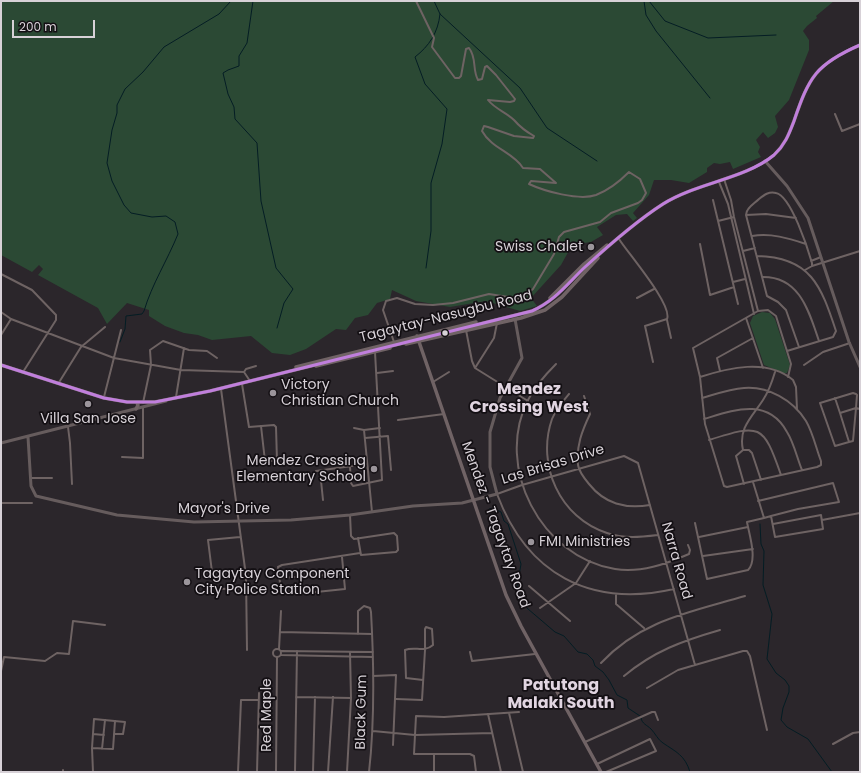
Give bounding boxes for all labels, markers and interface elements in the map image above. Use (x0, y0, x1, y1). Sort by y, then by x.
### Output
scale bar (14, 12, 97, 38)
text: 200 m (19, 18, 57, 35)
place label: Swiss Chalet (495, 239, 583, 255)
marker: Swiss Chalet (586, 242, 596, 252)
street label: Tagaytay-Nasugbu Road (358, 287, 534, 347)
unlabelled marker (440, 328, 450, 338)
place label: Victory Christian Church (281, 377, 399, 410)
district label: Mendez Crossing West (470, 380, 588, 418)
marker: Victory Christian Church (268, 388, 278, 398)
marker: Villa San Jose (83, 399, 93, 409)
place label: Villa San Jose (40, 411, 136, 427)
street label: Mendez - Tagaytay Road (457, 440, 533, 610)
street label: Las Brisas Drive (500, 441, 606, 489)
place label: Mendez Crossing Elementary School (236, 453, 366, 486)
marker: Mendez Crossing Elementary School (369, 464, 379, 474)
street label: Mayor's Drive (178, 501, 270, 517)
street label: Narra Road (657, 521, 695, 601)
place label: FMI Ministries (539, 534, 630, 550)
marker: FMI Ministries (526, 537, 536, 547)
place label: Tagaytay Component City Police Station (195, 566, 349, 598)
marker: Tagaytay Component City Police Station (182, 577, 192, 587)
street label: Black Gum (353, 674, 371, 750)
district label: Patutong Malaki South (507, 676, 615, 714)
street label: Red Maple (259, 678, 275, 752)

